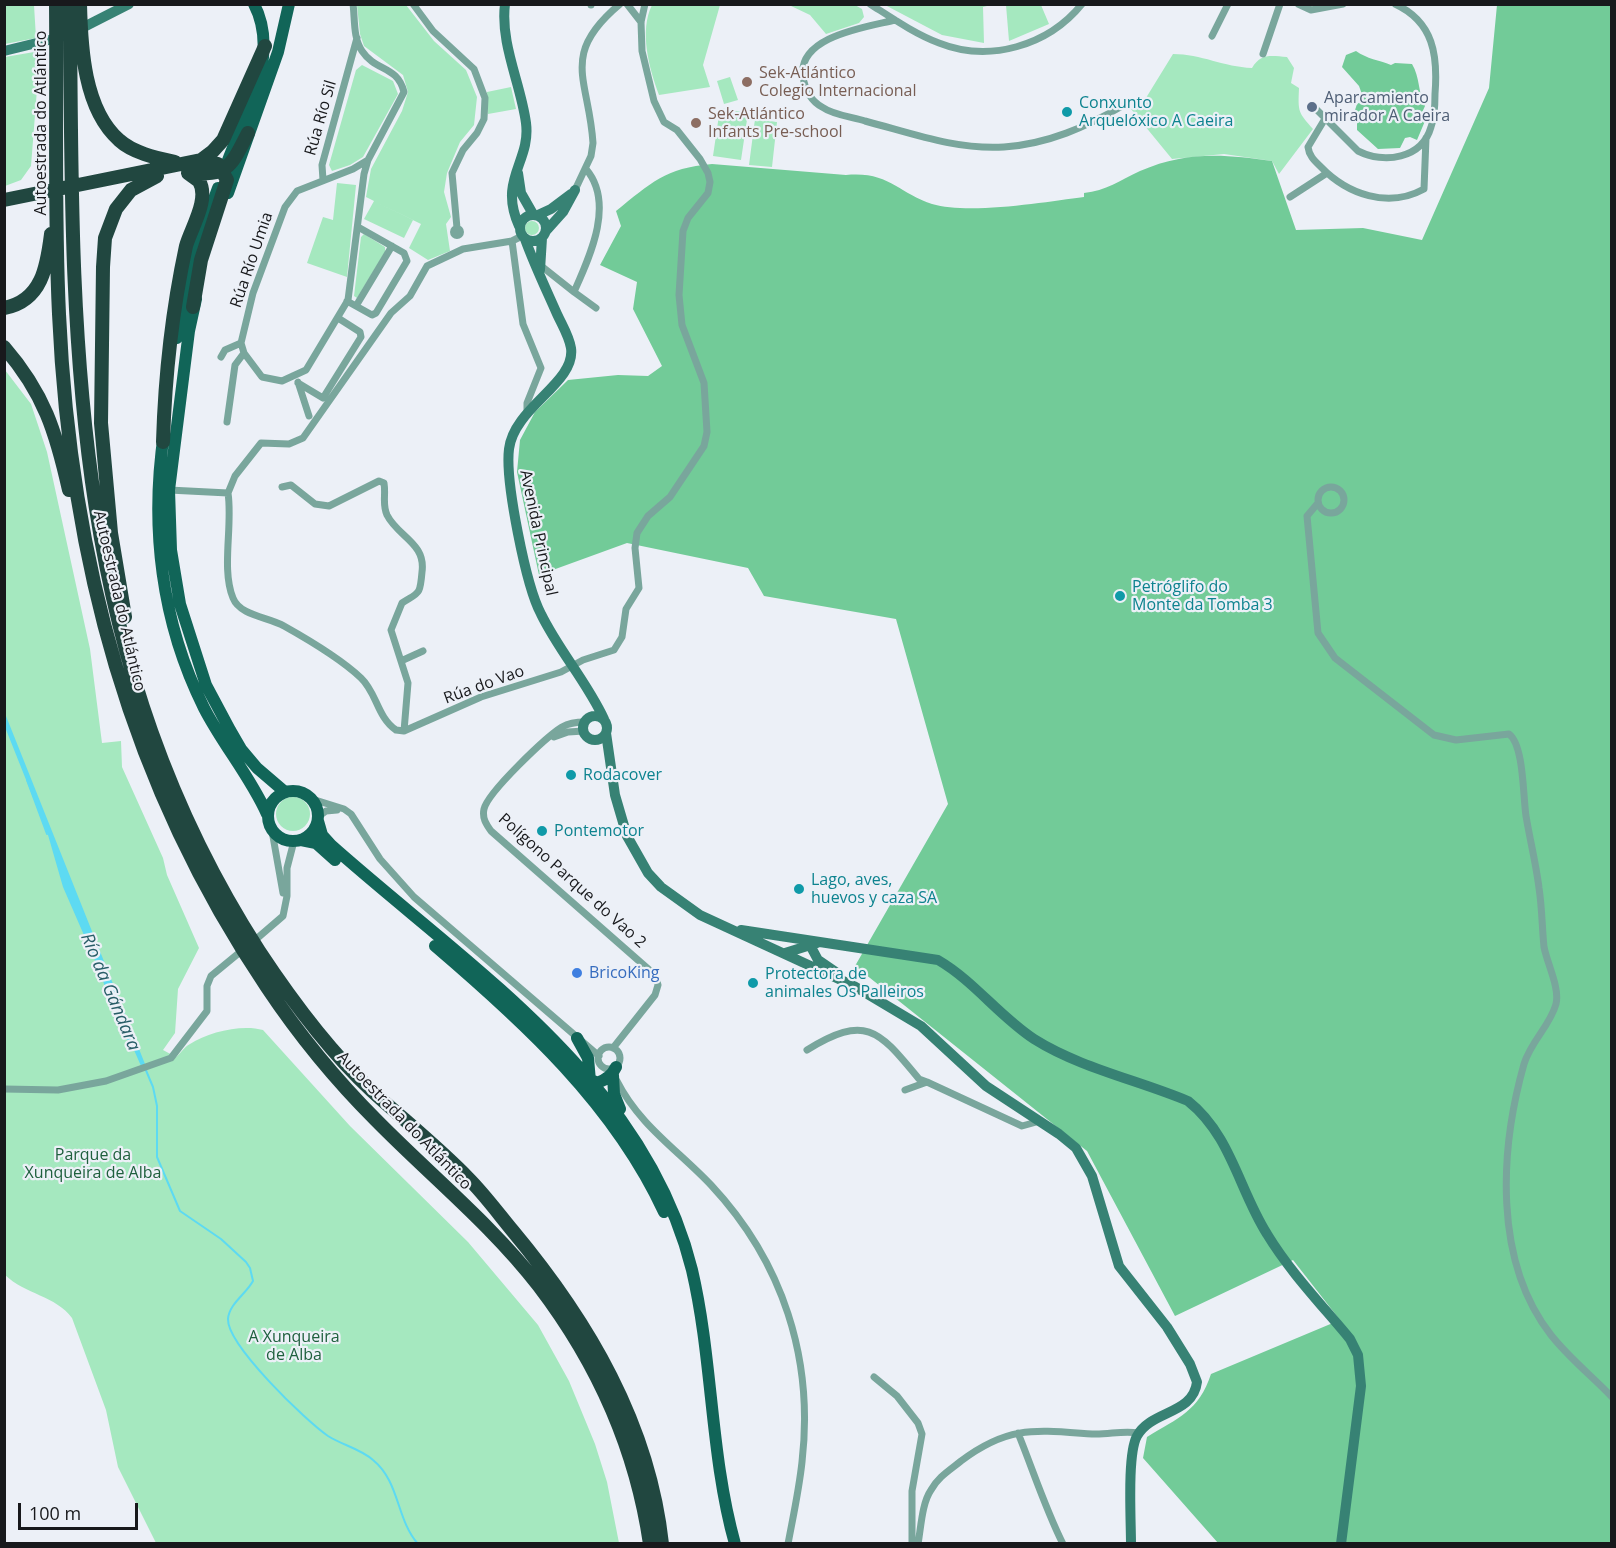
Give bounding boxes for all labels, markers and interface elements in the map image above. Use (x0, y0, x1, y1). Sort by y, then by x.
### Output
street label: Autoestrada do Atlántico (31, 31, 51, 216)
place label: Sek-Atlántico Colegio Internacional (759, 63, 917, 101)
marker: Sek-Atlántico Colegio Internacional (740, 75, 754, 89)
street label: Rúa Río Sil (301, 78, 341, 158)
place label: Aparcamiento mirador A Caeira (1324, 88, 1450, 126)
place label: Conxunto Arquelóxico A Caeira (1079, 93, 1233, 131)
marker: Aparcamiento mirador A Caeira (1305, 100, 1319, 114)
place label: Sek-Atlántico Infants Pre-school (708, 104, 843, 142)
marker: Conxunto Arquelóxico A Caeira (1060, 105, 1074, 119)
marker: Sek-Atlántico Infants Pre-school (689, 116, 703, 130)
street label: Rúa Río Umia (227, 210, 277, 310)
street label: Avenida Principal (515, 468, 561, 598)
street label: Autoestrada do Atlántico (89, 509, 149, 693)
place label: Petróglifo do Monte da Tomba 3 (1132, 577, 1273, 615)
marker: Petróglifo do Monte da Tomba 3 (1113, 589, 1127, 603)
street label: Rúa do Vao (441, 662, 527, 708)
place label: Rodacover (583, 765, 662, 785)
marker: Rodacover (564, 768, 578, 782)
street label: Polígono Parque do Vao 2 (494, 810, 650, 952)
place label: Pontemotor (554, 821, 644, 841)
marker: Pontemotor (535, 824, 549, 838)
place label: Lago, aves, huevos y caza SA (811, 870, 937, 908)
marker: Lago, aves, huevos y caza SA (792, 882, 806, 896)
water label: Río da Gándara (76, 930, 144, 1054)
place label: BricoKing (589, 963, 660, 983)
place label: Protectora de animales Os Palleiros (765, 964, 924, 1002)
marker: BricoKing (570, 966, 584, 980)
marker: Protectora de animales Os Palleiros (746, 976, 760, 990)
street label: Autoestrada do Atlántico (333, 1048, 475, 1194)
park label: Parque da Xunqueira de Alba (25, 1145, 161, 1183)
park label: A Xunqueira de Alba (248, 1327, 340, 1365)
scale bar (21, 1491, 141, 1529)
text: 100 m (29, 1501, 81, 1525)

